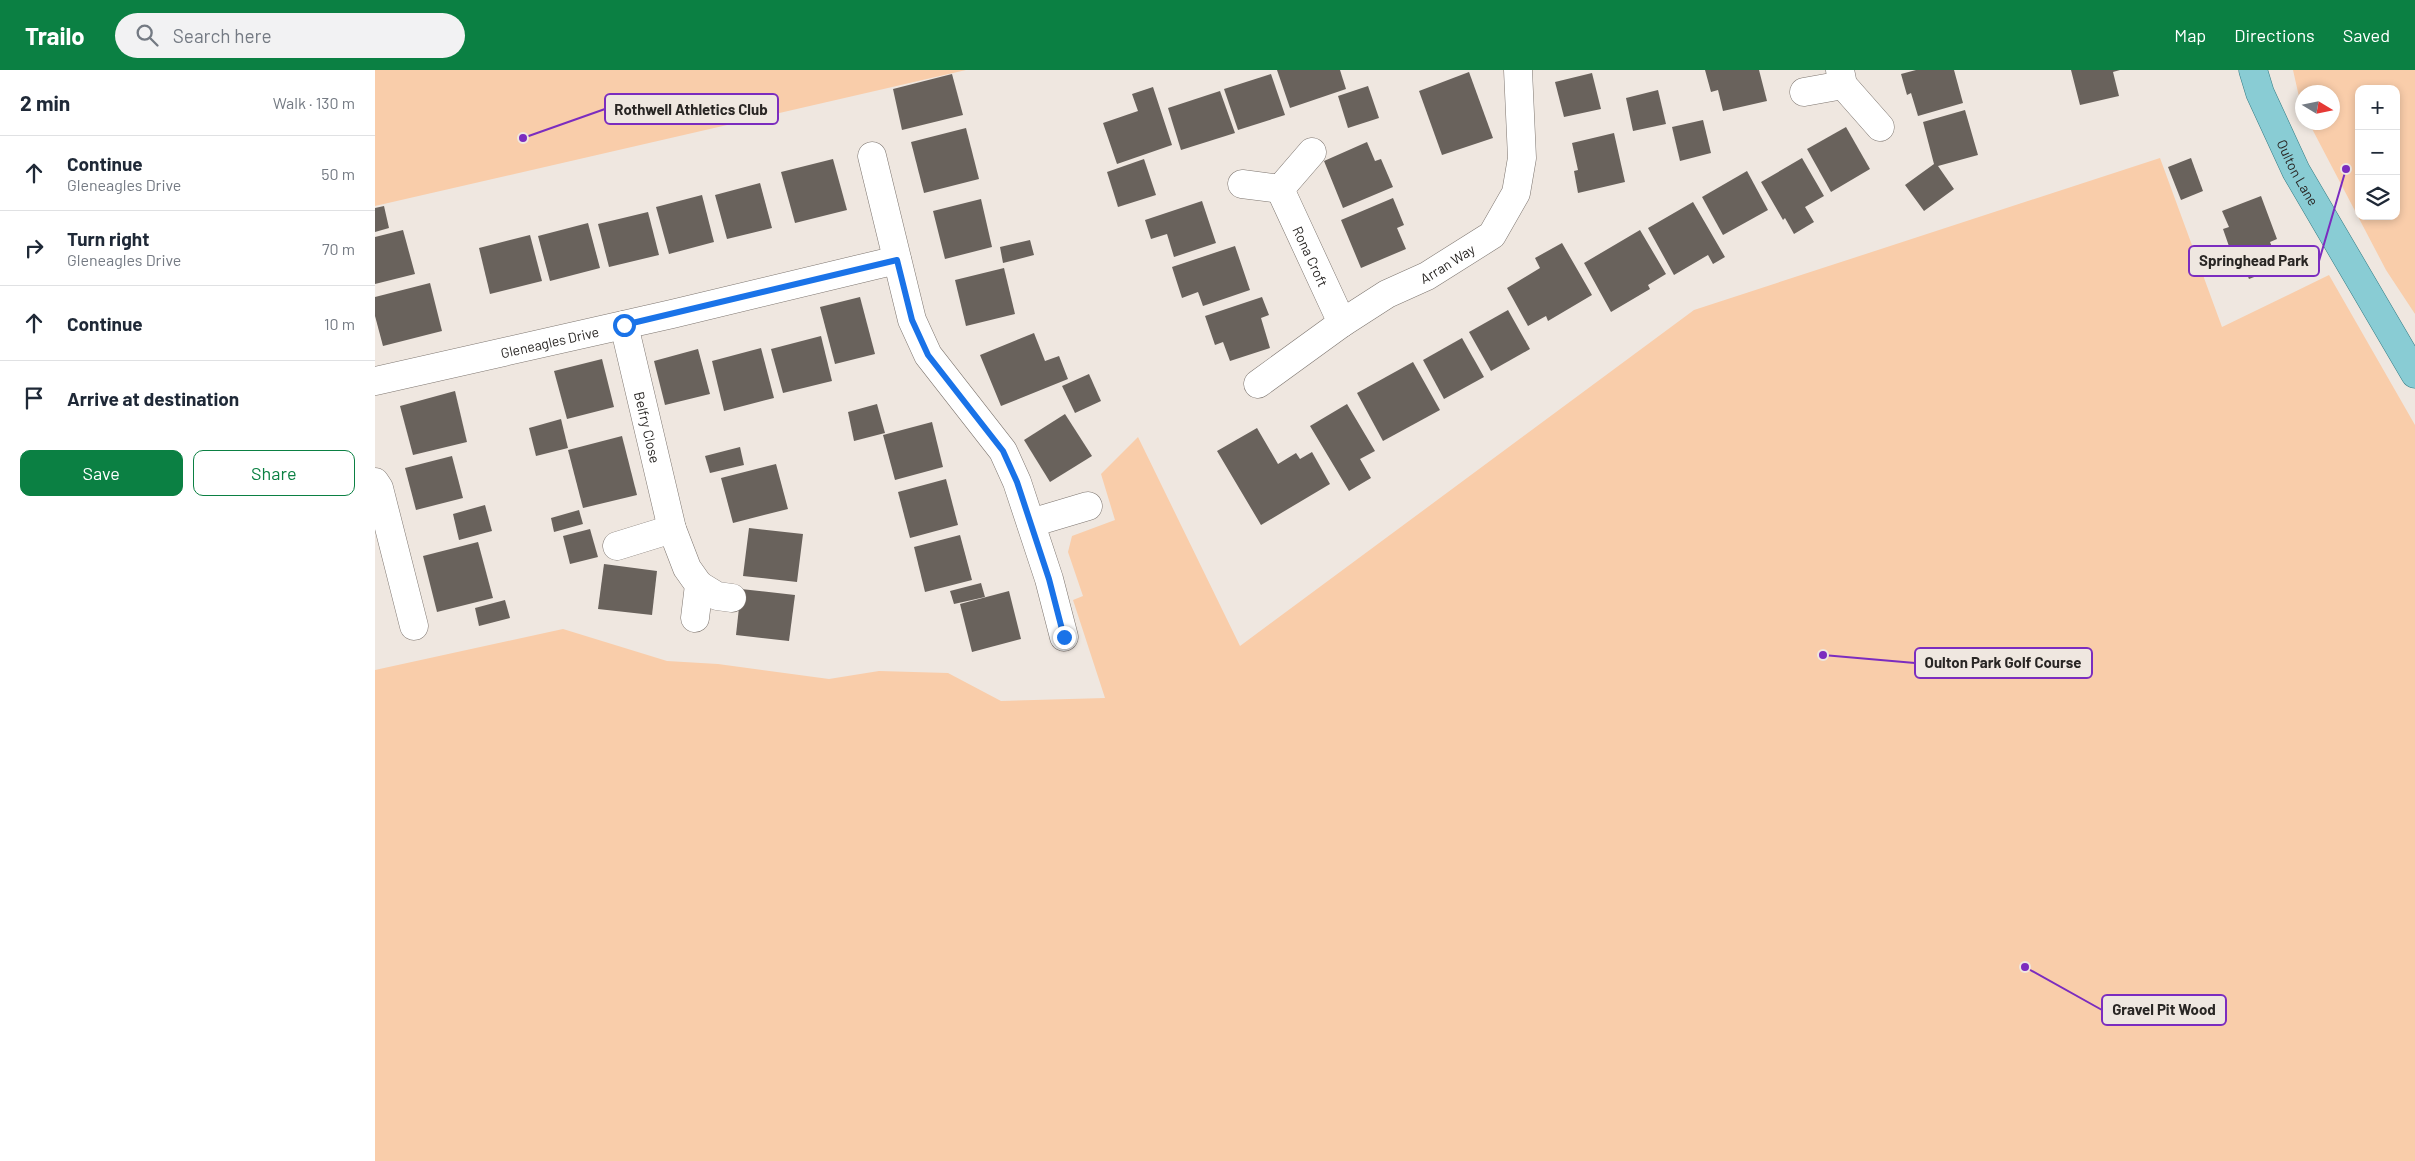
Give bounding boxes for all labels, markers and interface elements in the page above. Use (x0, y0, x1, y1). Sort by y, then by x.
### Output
search box (115, 13, 465, 58)
text: Trailo (25, 21, 85, 50)
icon: search (133, 21, 161, 49)
text: Search here (173, 24, 272, 47)
text: Map (2174, 24, 2206, 46)
text: Directions (2234, 24, 2315, 46)
text: Saved (2343, 24, 2390, 46)
north arrow (2295, 85, 2340, 130)
map controls (2355, 85, 2400, 220)
button: + (2355, 85, 2400, 130)
text: 2 min (20, 90, 70, 115)
text: Walk · 130 m (273, 93, 355, 112)
callout: Rothwell Athletics Club (605, 94, 778, 124)
text: Rothwell Athletics Club (614, 100, 768, 118)
button: − (2355, 130, 2400, 175)
street label: Oulton Lane (2274, 136, 2323, 208)
text: Continue (67, 152, 143, 175)
icon: ahead (20, 159, 48, 187)
text: 50 m (321, 164, 355, 183)
text: Gleneagles Drive (67, 175, 181, 194)
button: layers (2355, 175, 2400, 220)
street label: Rona Croft (1290, 223, 1332, 289)
text: Turn right (67, 227, 149, 250)
icon: right (20, 234, 48, 262)
text: 70 m (322, 239, 355, 258)
street label: Arran Way (1417, 239, 1478, 287)
callout: Springhead Park (2189, 246, 2319, 276)
text: Gleneagles Drive (67, 250, 181, 269)
text: Springhead Park (2199, 251, 2309, 269)
icon: ahead (20, 309, 48, 337)
text: Continue (67, 312, 143, 335)
text: 10 m (324, 314, 355, 333)
route start (613, 314, 636, 337)
street label: Gleneagles Drive (499, 322, 600, 361)
icon: arrive (20, 384, 48, 412)
text: Arrive at destination (67, 387, 239, 410)
street label: Belfry Close (631, 390, 665, 465)
button: Save (20, 450, 183, 496)
button: Share (193, 450, 355, 496)
route end (1053, 626, 1076, 649)
callout: Oulton Park Golf Course (1915, 648, 2092, 678)
text: Oulton Park Golf Course (1925, 653, 2081, 671)
callout: Gravel Pit Wood (2102, 995, 2226, 1025)
text: Gravel Pit Wood (2112, 1000, 2216, 1018)

